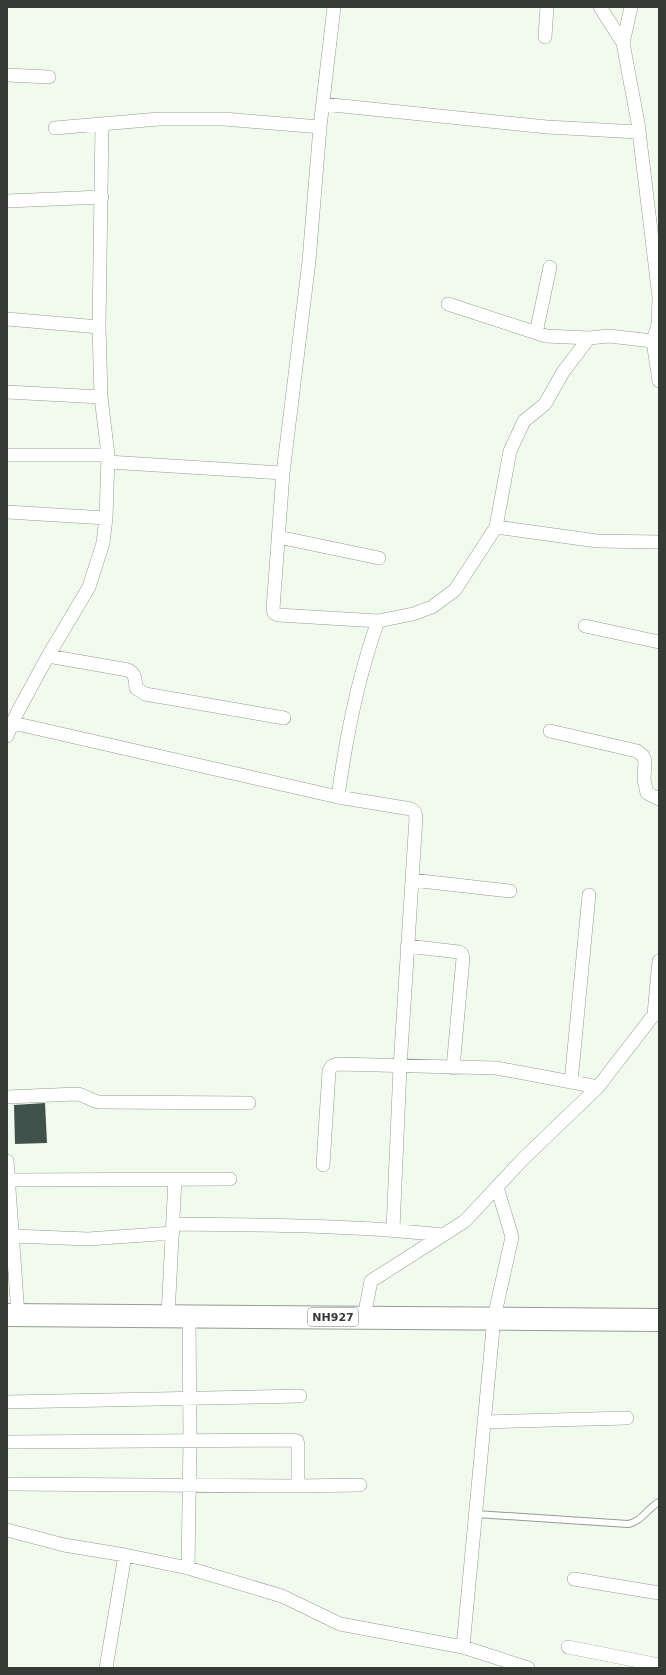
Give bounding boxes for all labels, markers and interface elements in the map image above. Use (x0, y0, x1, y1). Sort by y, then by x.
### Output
road number: NH927 (308, 1308, 358, 1326)

